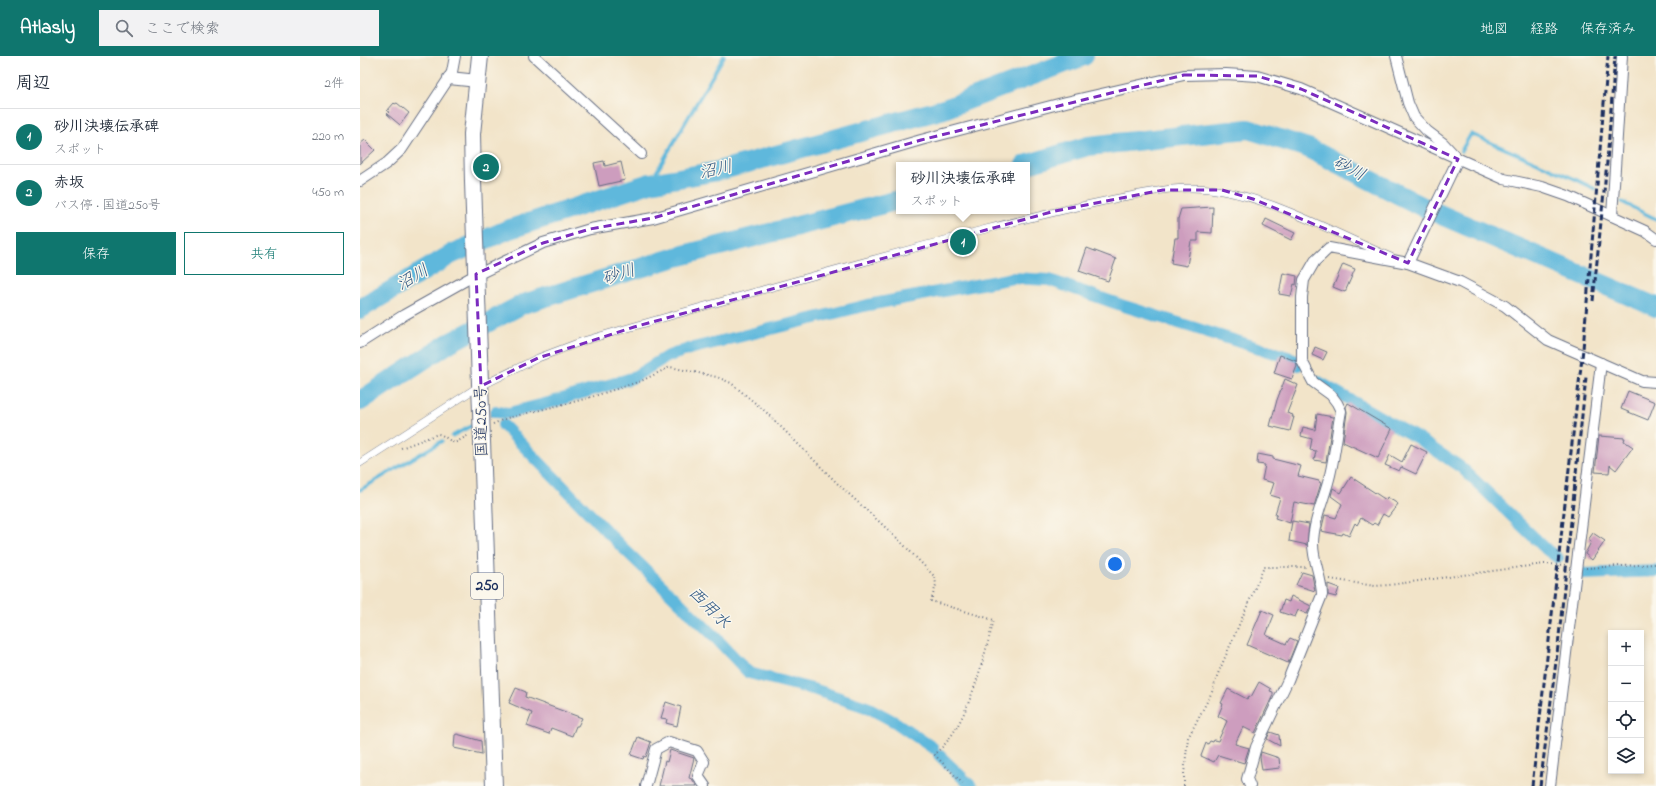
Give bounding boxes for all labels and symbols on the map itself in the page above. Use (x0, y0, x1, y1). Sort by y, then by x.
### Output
water label: 砂川 (1328, 150, 1370, 188)
pin: 2 (473, 152, 499, 182)
water label: 沼川 (697, 154, 735, 186)
pin: 1 (950, 227, 976, 257)
water label: 砂川 (599, 258, 639, 292)
water label: 沼川 (392, 259, 434, 297)
street label: 国道250号 (469, 385, 495, 457)
your location (1105, 554, 1125, 574)
road number: 250 (471, 573, 503, 599)
water label: 西用水 (682, 581, 736, 635)

